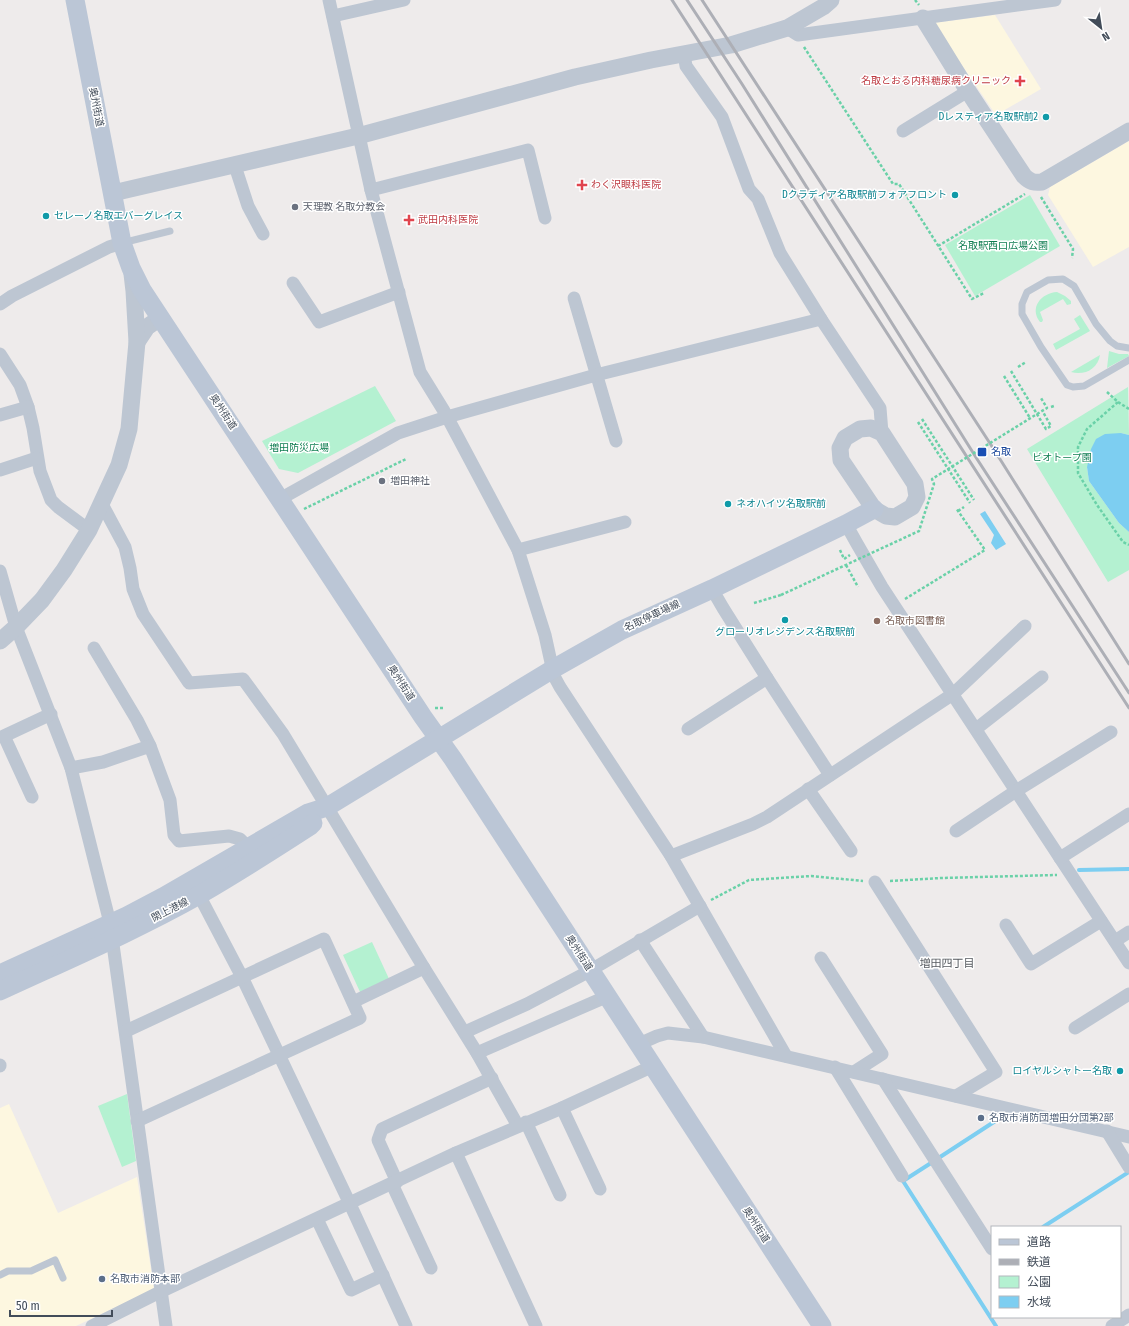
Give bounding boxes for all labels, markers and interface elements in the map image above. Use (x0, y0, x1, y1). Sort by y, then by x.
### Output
north arrow (1081, 8, 1121, 48)
text: N (1100, 29, 1112, 44)
place label: 名取とおる内科糖尿病クリニック (861, 75, 1011, 87)
marker: 名取とおる内科糖尿病クリニック (1014, 75, 1026, 87)
street label: 奥州街道 (86, 86, 106, 128)
place label: Dレスティア名取駅前2 (938, 111, 1039, 123)
marker: Dレスティア名取駅前2 (1041, 112, 1051, 122)
marker: わく沢眼科医院 (576, 179, 588, 191)
place label: わく沢眼科医院 (591, 179, 661, 191)
place label: Dクラディア名取駅前フォアフロント (782, 189, 947, 201)
marker: Dクラディア名取駅前フォアフロント (950, 190, 960, 200)
place label: 天理教 名取分教会 (303, 201, 385, 213)
marker: 天理教 名取分教会 (290, 202, 300, 212)
place label: セレーノ名取エバーグレイス (54, 210, 183, 222)
marker: セレーノ名取エバーグレイス (41, 211, 51, 221)
marker: 武田内科医院 (403, 214, 415, 226)
place label: 武田内科医院 (418, 214, 478, 226)
park label: 名取駅西口広場公園 (958, 240, 1048, 252)
street label: 奥州街道 (207, 392, 239, 432)
park label: 増田防災広場 (269, 442, 329, 454)
marker: 名取 (976, 446, 988, 458)
place label: 名取 (991, 446, 1011, 458)
park label: ビオトープ園 (1032, 452, 1092, 464)
place label: 増田神社 (390, 475, 430, 487)
marker: 増田神社 (377, 476, 387, 486)
place label: ネオハイツ名取駅前 (736, 498, 826, 510)
marker: ネオハイツ名取駅前 (723, 499, 733, 509)
street label: 名取停車場線 (622, 598, 682, 634)
marker: グローリオレジデンス名取駅前 (780, 615, 790, 625)
place label: 名取市図書館 (885, 615, 945, 627)
marker: 名取市図書館 (872, 616, 882, 626)
place label: グローリオレジデンス名取駅前 (715, 626, 855, 638)
street label: 奥州街道 (385, 663, 417, 703)
street label: 閖上港線 (149, 896, 191, 924)
street label: 奥州街道 (563, 933, 595, 973)
district label: 増田四丁目 (920, 957, 975, 970)
place label: ロイヤルシャトー名取 (1012, 1065, 1112, 1077)
marker: ロイヤルシャトー名取 (1115, 1066, 1125, 1076)
place label: 名取市消防団増田分団第2部 (989, 1112, 1113, 1124)
marker: 名取市消防団増田分団第2部 (976, 1113, 986, 1123)
street label: 奥州街道 (740, 1205, 772, 1245)
legend (991, 1226, 1121, 1318)
text: 道路 (1027, 1235, 1051, 1249)
text: 鉄道 (1027, 1255, 1051, 1269)
place label: 名取市消防本部 (110, 1273, 180, 1285)
marker: 名取市消防本部 (97, 1274, 107, 1284)
text: 公園 (1027, 1275, 1051, 1289)
scale bar (10, 1292, 112, 1318)
text: 水域 (1027, 1295, 1051, 1309)
text: 50 m (16, 1299, 40, 1313)

